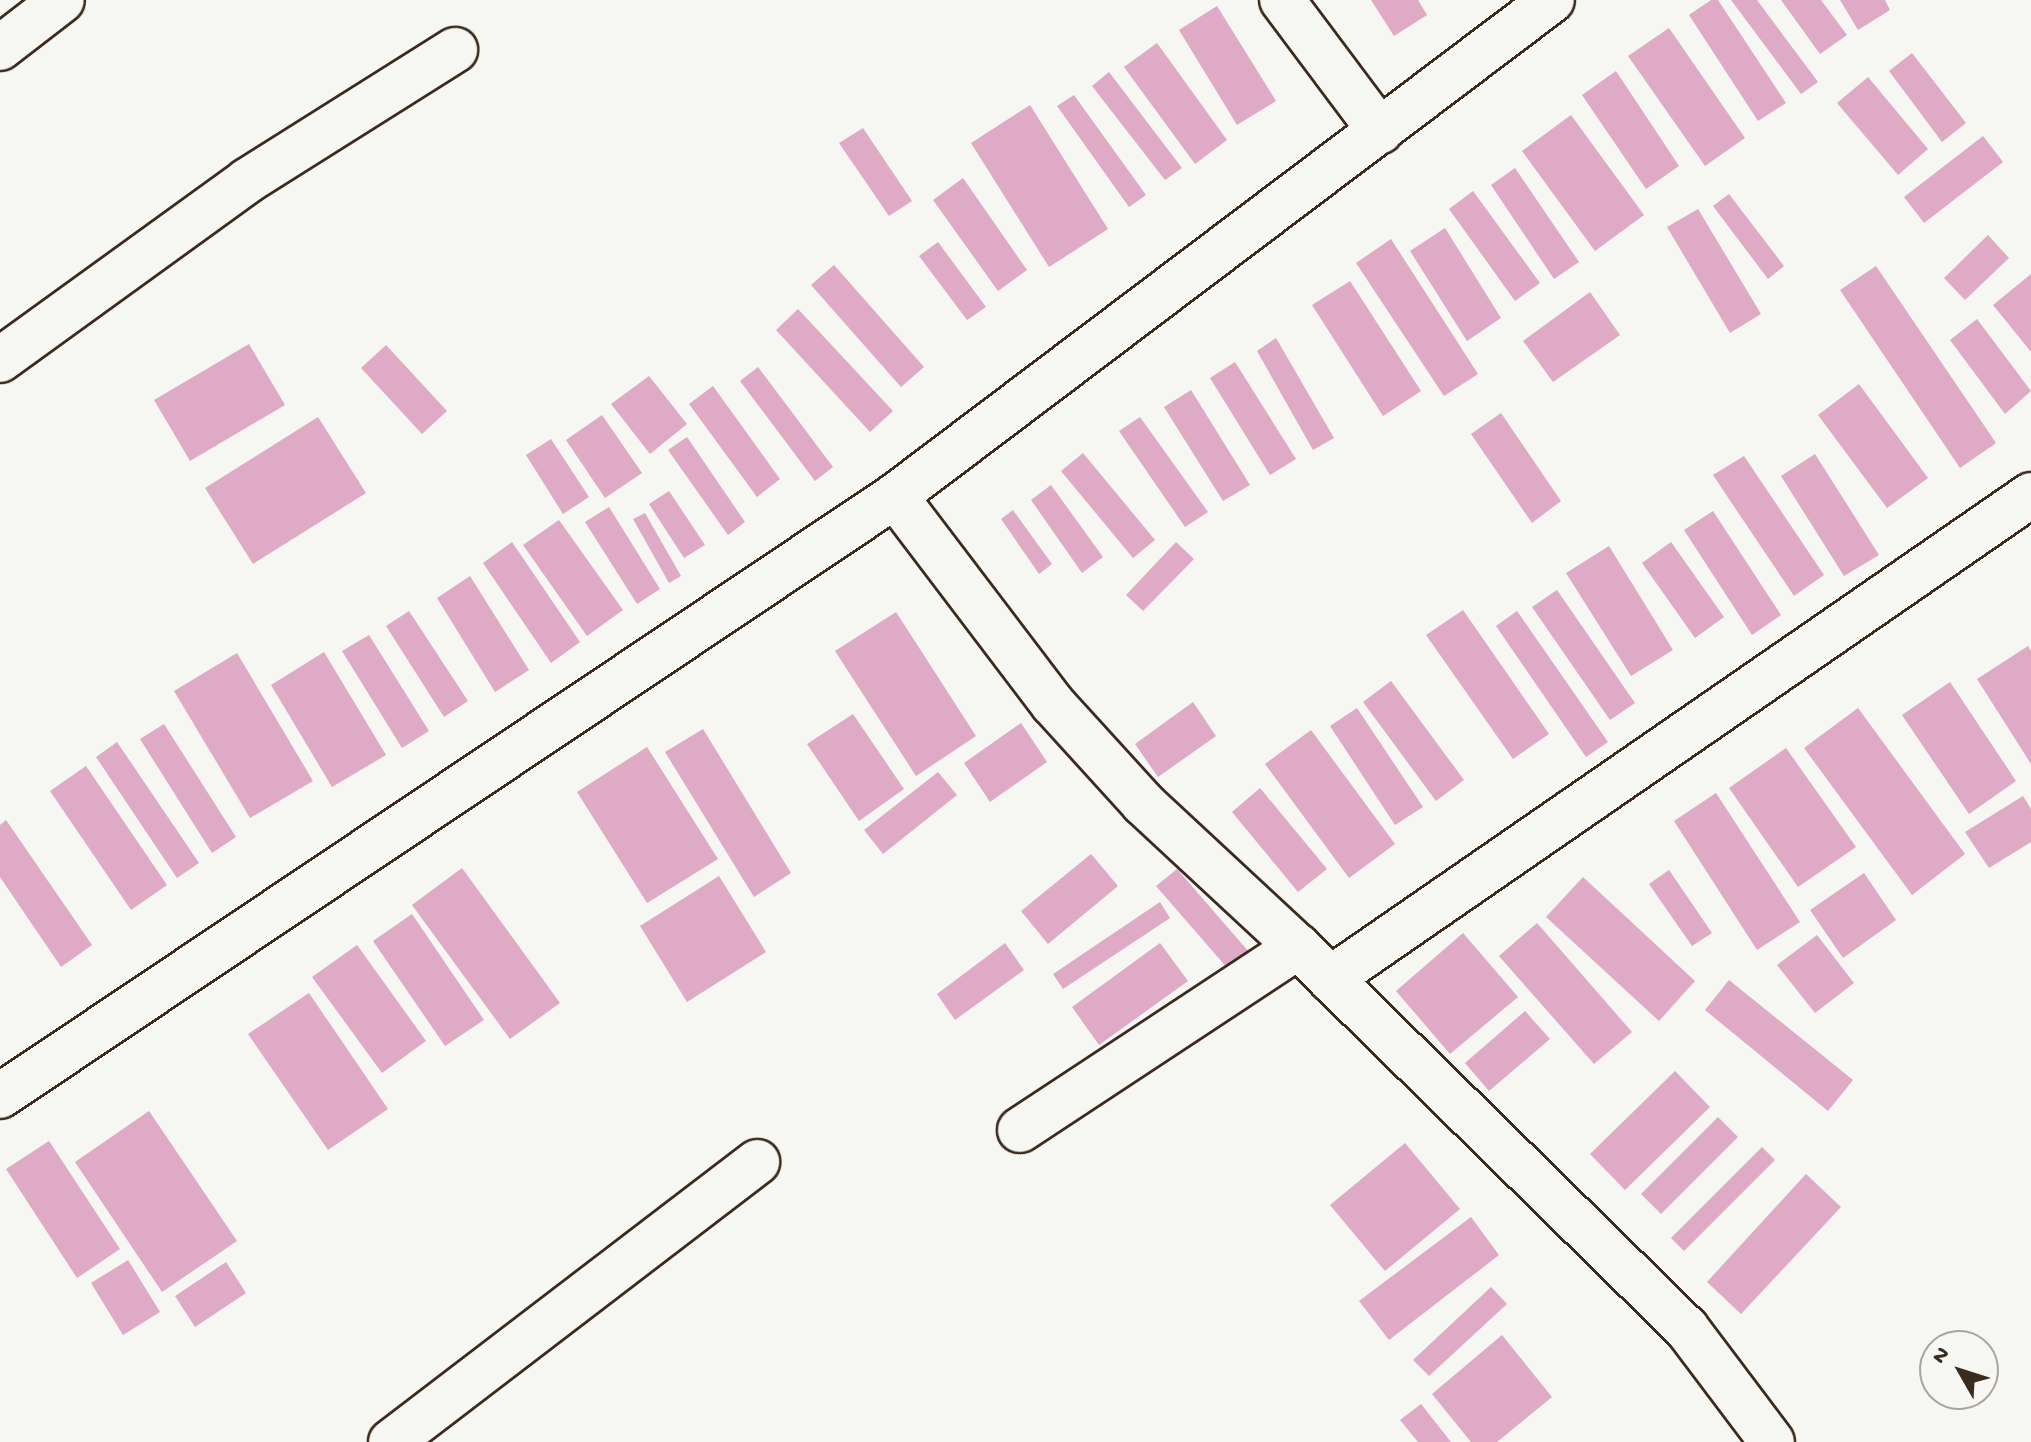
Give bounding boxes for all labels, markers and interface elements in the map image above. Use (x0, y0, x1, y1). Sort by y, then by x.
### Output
north arrow (1919, 1330, 1999, 1410)
text: N (1927, 1342, 1957, 1370)

